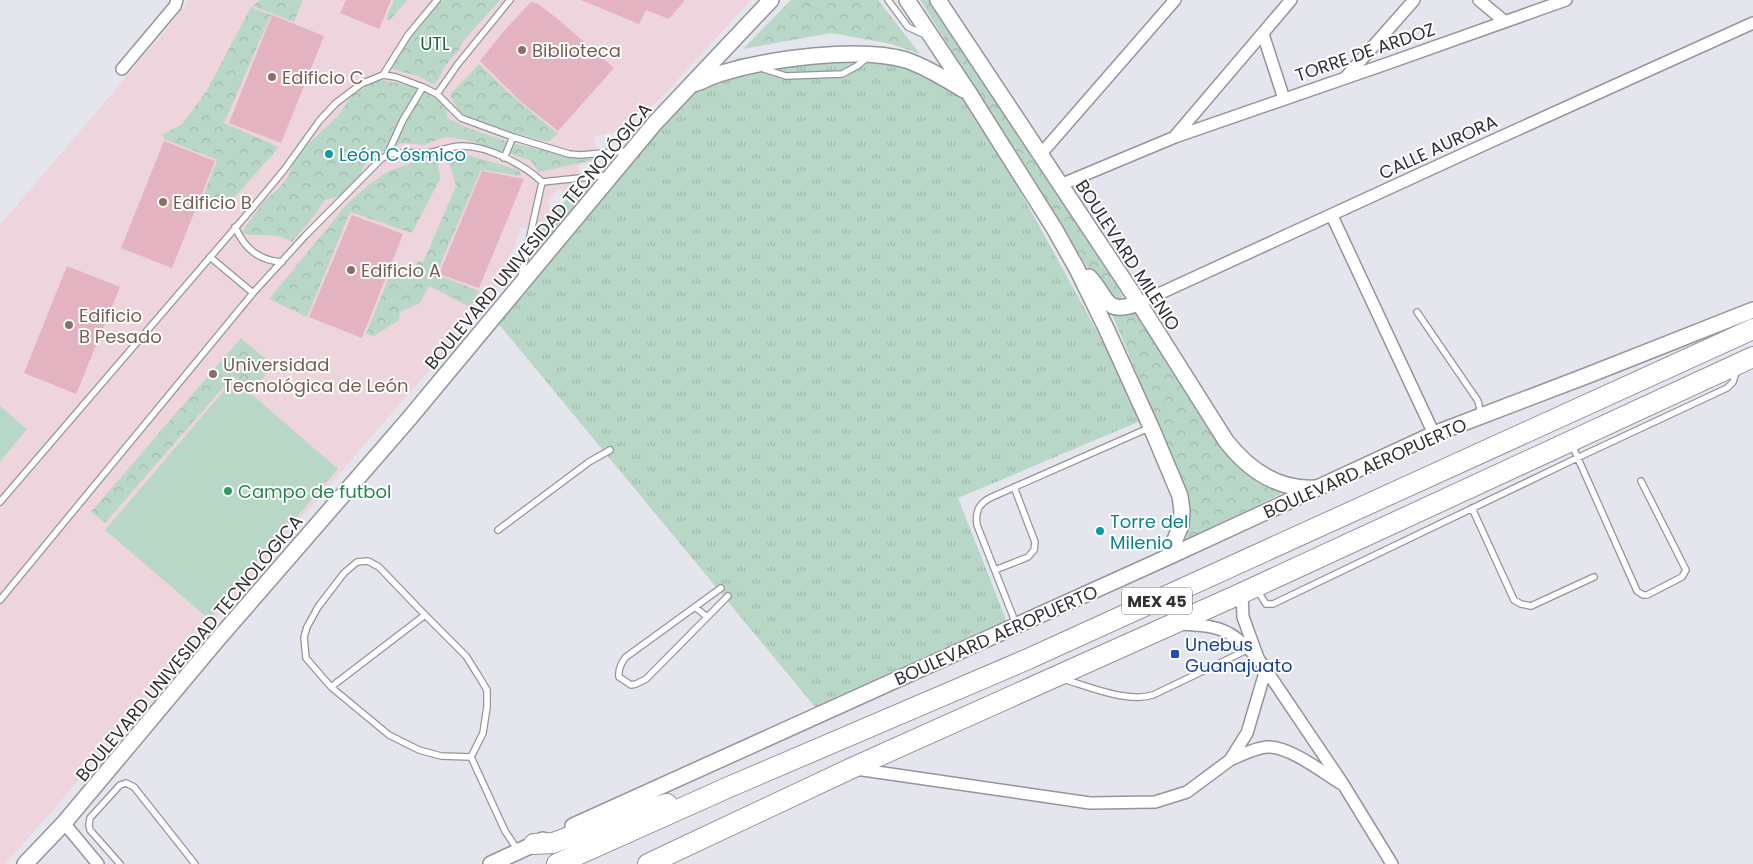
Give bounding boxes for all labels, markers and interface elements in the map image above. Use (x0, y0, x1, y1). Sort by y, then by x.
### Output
street label: TORRE DE ARDOZ (1292, 16, 1438, 88)
park label: UTL (420, 31, 450, 56)
place label: Biblioteca (532, 38, 621, 63)
marker: Biblioteca (516, 44, 528, 56)
place label: Edificio C (282, 65, 364, 90)
marker: Edificio C (266, 71, 278, 83)
street label: BOULEVARD UNIVESIDAD TECNOLÓGICA (419, 97, 657, 375)
street label: CALLE AURORA (1375, 109, 1501, 185)
place label: León Cósmico (339, 142, 466, 167)
marker: León Cósmico (323, 148, 335, 160)
street label: BOULEVARD MILENIO (1070, 175, 1186, 335)
place label: Edificio B (173, 190, 252, 215)
marker: Edificio B (157, 196, 169, 208)
place label: Edificio A (361, 258, 441, 283)
marker: Edificio A (345, 264, 357, 276)
place label: Edificio B Pesado (79, 303, 162, 349)
marker: Edificio B Pesado (63, 319, 75, 331)
place label: Universidad Tecnológica de León (223, 352, 408, 398)
marker: Universidad Tecnológica de León (207, 368, 219, 380)
street label: BOULEVARD AEROPUERTO (1259, 412, 1471, 524)
place label: Campo de futbol (238, 479, 391, 504)
marker: Campo de futbol (222, 485, 234, 497)
street label: BOULEVARD UNIVESIDAD TECNOLÓGICA (70, 509, 308, 787)
place label: Torre del Milenio (1110, 509, 1188, 555)
marker: Torre del Milenio (1094, 525, 1106, 537)
street label: BOULEVARD AEROPUERTO (890, 579, 1102, 691)
road number: MEX 45 (1122, 588, 1192, 614)
place label: Unebus Guanajuato (1185, 632, 1293, 678)
marker: Unebus Guanajuato (1169, 648, 1181, 660)

